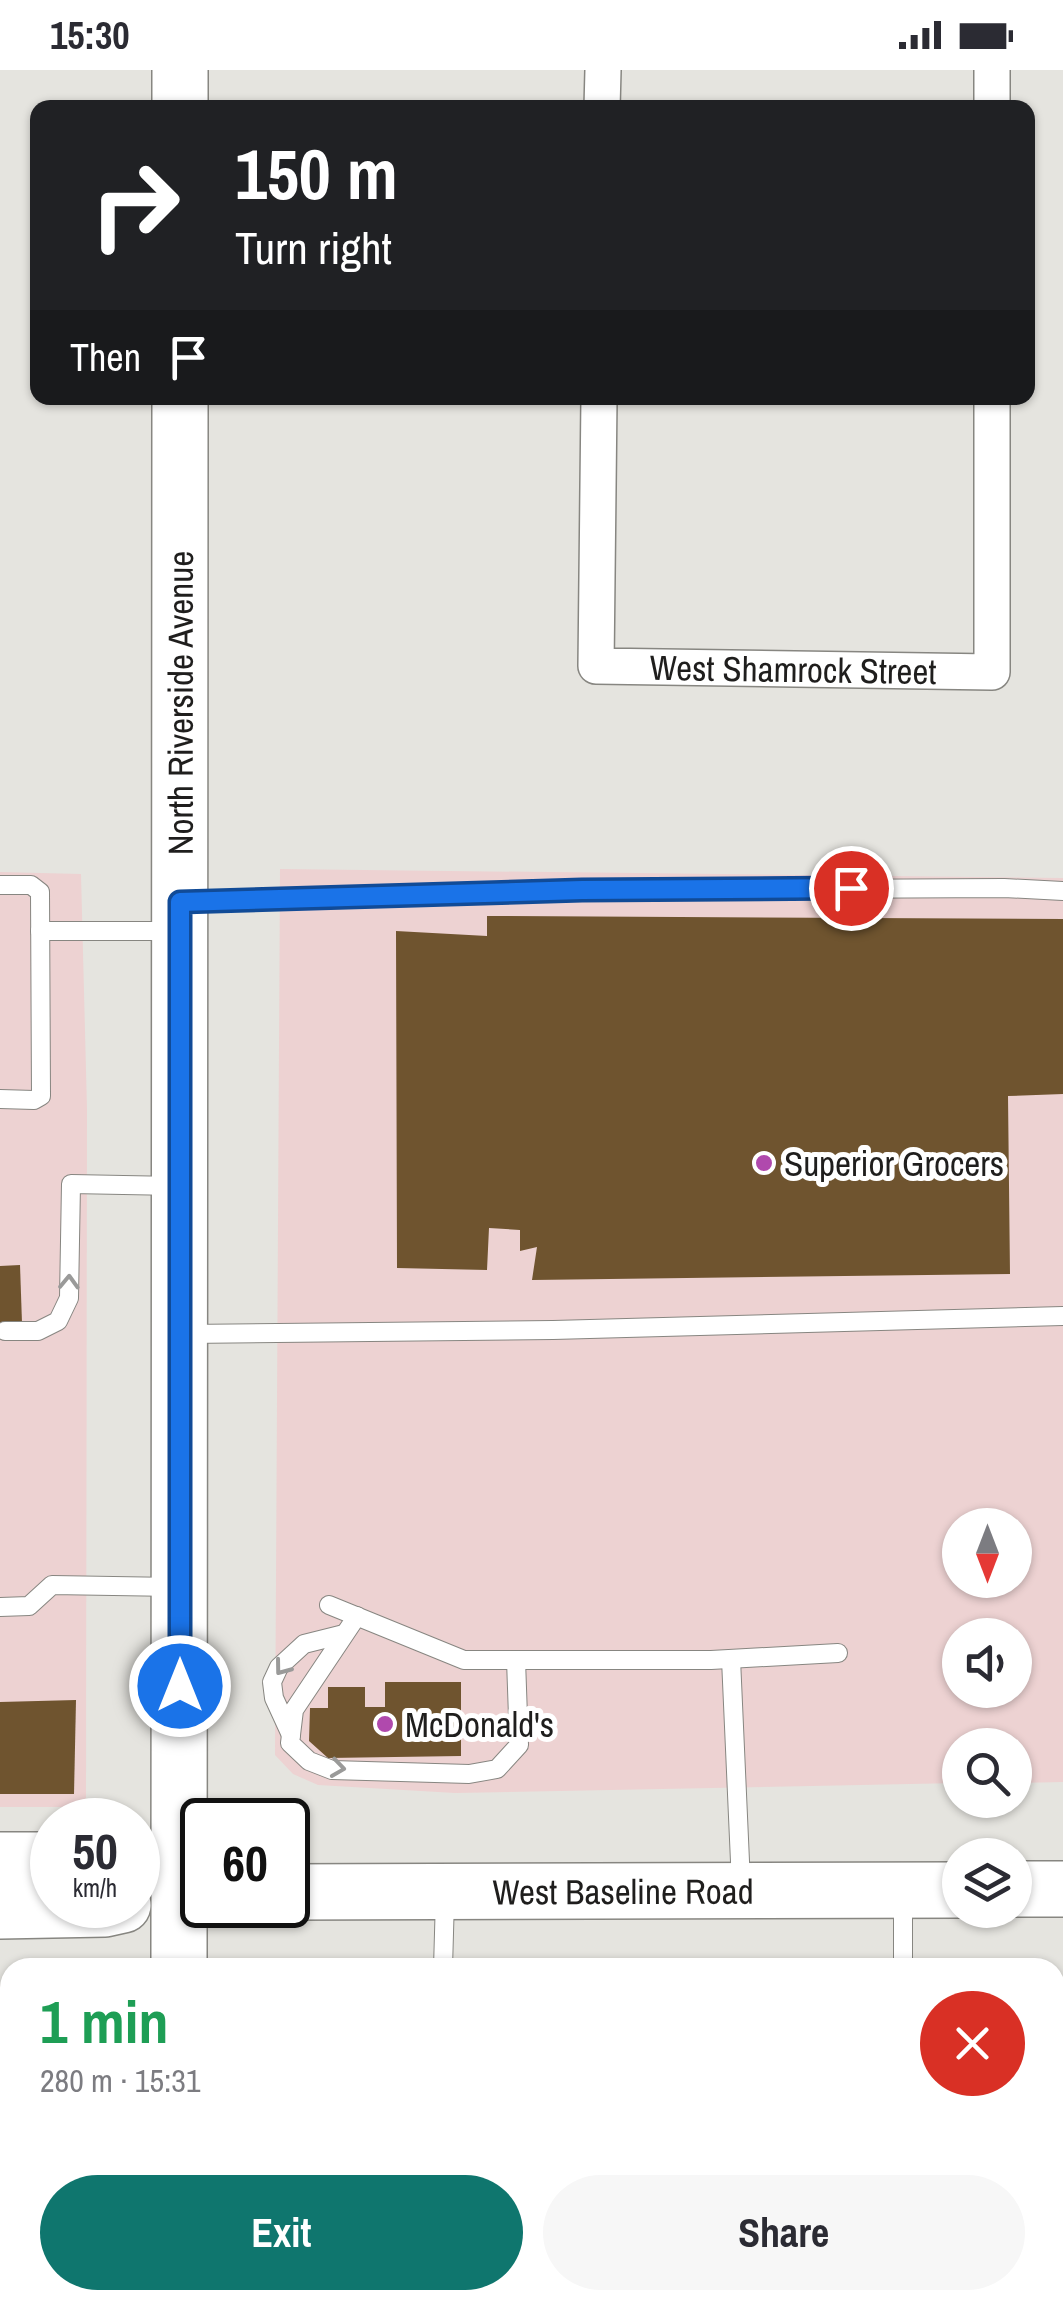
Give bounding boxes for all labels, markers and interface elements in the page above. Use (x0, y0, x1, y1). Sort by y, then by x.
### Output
text: 15:30 (50, 10, 130, 61)
text: 150 m (235, 127, 398, 221)
icon: right (70, 140, 200, 270)
text: Turn right (235, 217, 392, 278)
icon: arrive (161, 330, 216, 385)
text: Then (70, 332, 141, 383)
street label: North Riverside Avenue (156, 551, 203, 855)
street label: West Shamrock Street (649, 643, 937, 695)
pin (809, 846, 894, 931)
icon: arrive (824, 861, 879, 916)
place label: Superior Grocers (784, 1140, 1004, 1187)
marker: Superior Grocers (753, 1152, 775, 1174)
one-way arrow (58, 1273, 79, 1289)
north arrow (942, 1508, 1032, 1598)
map controls (942, 1508, 1032, 1928)
button: sound (942, 1618, 1032, 1708)
position arrow (128, 1634, 232, 1738)
one-way arrow (276, 1657, 294, 1676)
place label: McDonald's (405, 1701, 554, 1748)
marker: McDonald's (374, 1713, 396, 1735)
button: search (942, 1728, 1032, 1818)
one-way arrow (330, 1757, 346, 1778)
speed limit sign: 60 (180, 1798, 310, 1928)
text: 50 (72, 1817, 118, 1885)
button: layers (942, 1838, 1032, 1928)
street label: West Baseline Road (492, 1867, 754, 1915)
text: km/h (73, 1871, 117, 1905)
text: 1 min (40, 1981, 169, 2062)
button: close (920, 1991, 1025, 2096)
text: 280 m · 15:31 (40, 2059, 200, 2102)
button: Exit (40, 2175, 523, 2290)
button: Share (543, 2175, 1025, 2290)

